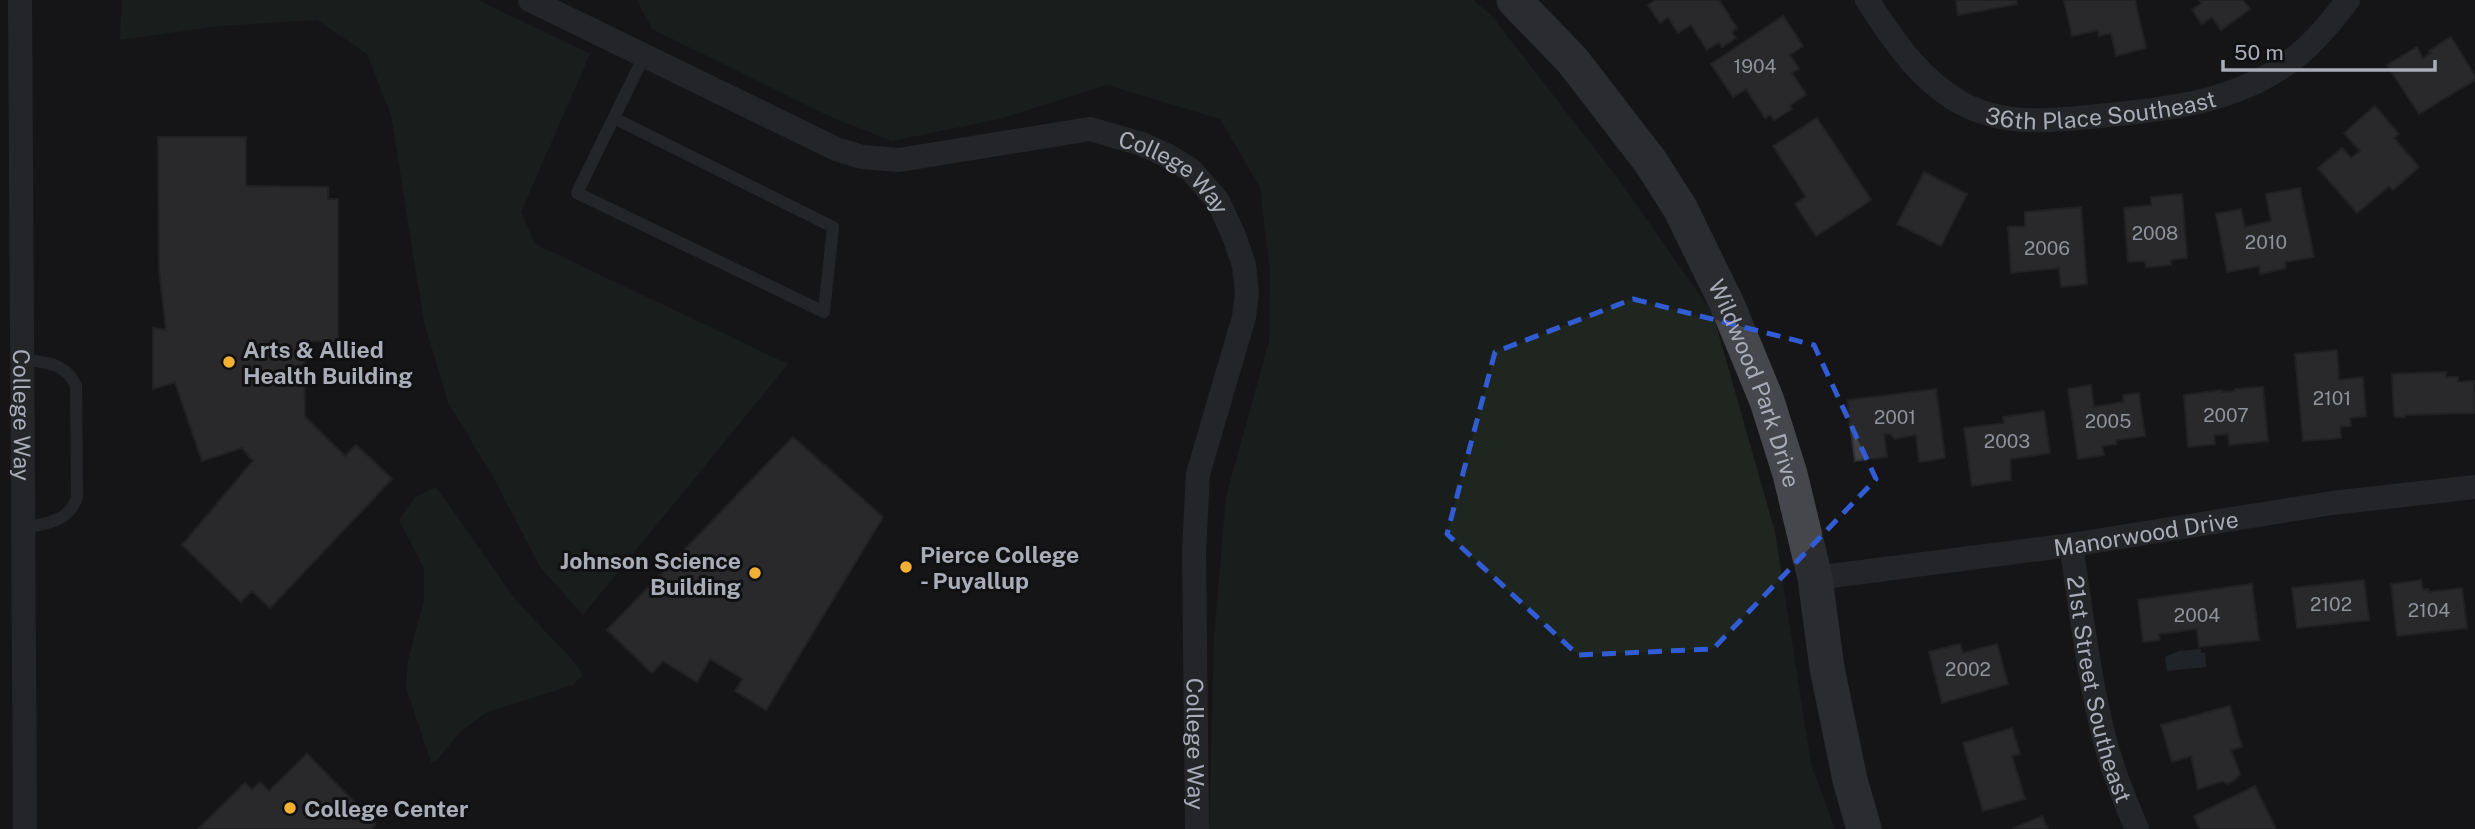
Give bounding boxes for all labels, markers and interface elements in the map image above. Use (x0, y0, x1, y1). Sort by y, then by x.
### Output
scale bar (2223, 28, 2435, 72)
text: 50 m (2234, 40, 2284, 65)
house number: 1904 (1733, 55, 1777, 77)
street label: 36th Place Southeast (1983, 84, 2219, 134)
street label: College Way (1116, 125, 1235, 218)
house number: 2008 (2132, 222, 2178, 244)
house number: 2010 (2245, 231, 2287, 253)
house number: 2006 (2024, 237, 2070, 259)
street label: Wildwood Park Drive (1703, 275, 1806, 490)
place label: Arts & Allied Health Building (243, 336, 413, 389)
street label: College Way (9, 349, 36, 481)
marker: Arts & Allied Health Building (221, 354, 237, 370)
house number: 2101 (2313, 387, 2351, 409)
house number: 2007 (2203, 404, 2249, 426)
house number: 2001 (1874, 406, 1916, 428)
house number: 2005 (2085, 410, 2131, 432)
house number: 2003 (1984, 430, 2030, 452)
street label: Manorwood Drive (2052, 505, 2240, 561)
place label: Pierce College - Puyallup (920, 541, 1079, 594)
place label: Johnson Science Building (560, 547, 741, 600)
marker: Pierce College - Puyallup (898, 559, 914, 575)
marker: Johnson Science Building (747, 565, 763, 581)
street label: 21st Street Southeast (2062, 574, 2138, 806)
house number: 2102 (2310, 593, 2352, 615)
house number: 2104 (2408, 599, 2450, 621)
house number: 2004 (2174, 604, 2220, 626)
house number: 2002 (1945, 658, 1991, 680)
street label: College Way (1182, 678, 1210, 810)
place label: College Center (304, 795, 468, 822)
marker: College Center (282, 800, 298, 816)

